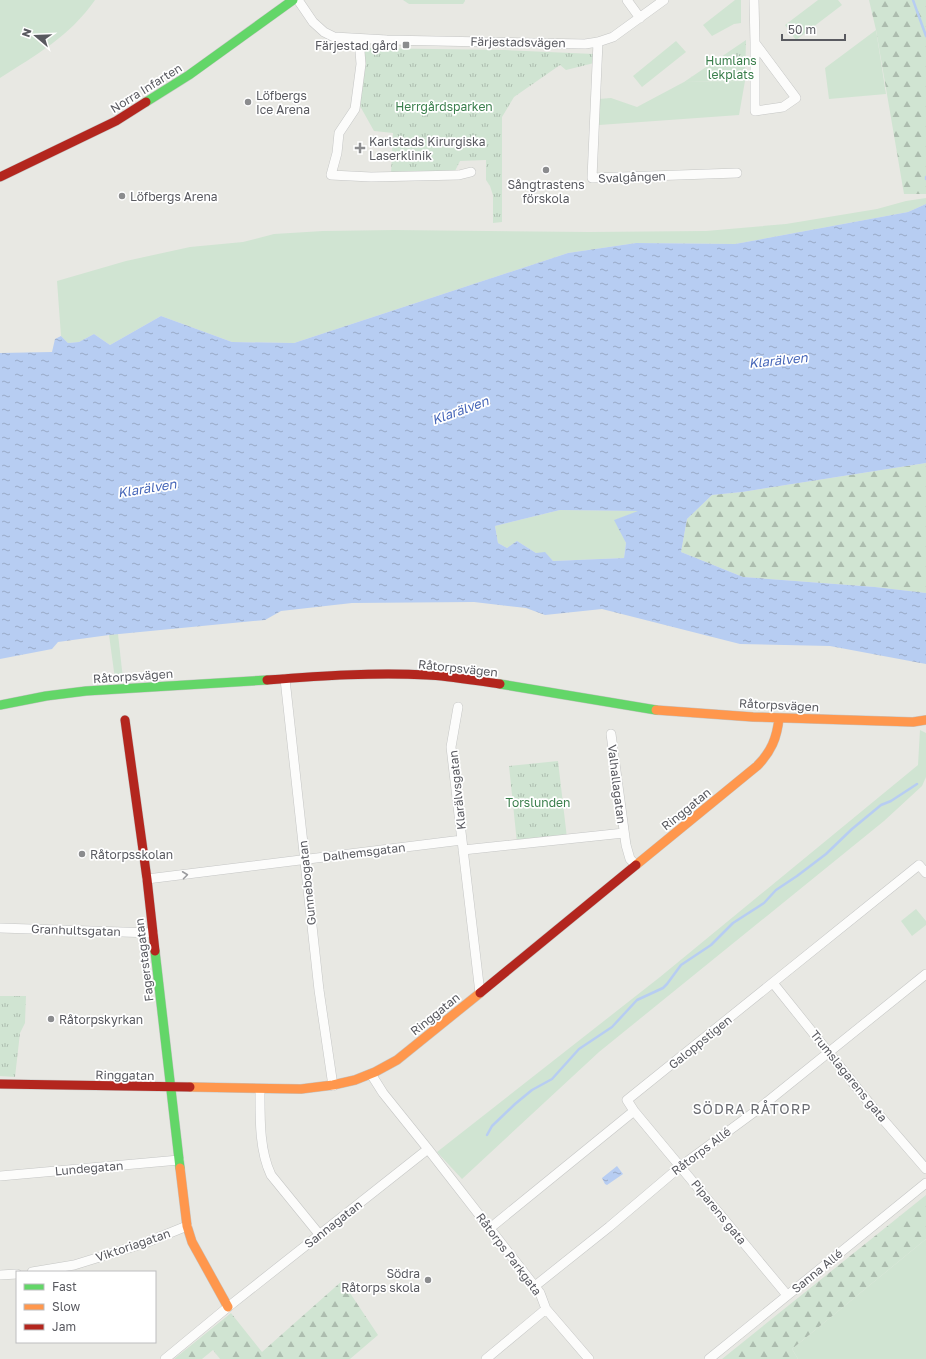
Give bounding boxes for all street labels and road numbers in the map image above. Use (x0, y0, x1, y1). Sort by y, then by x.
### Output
street label: Färjestadsvägen (470, 34, 566, 50)
street label: Norra Infarten (107, 60, 185, 116)
street label: Svalgången (598, 168, 666, 186)
street label: Råtorpsvägen (417, 656, 499, 680)
street label: Råtorpsvägen (93, 666, 173, 686)
street label: Råtorpsvägen (739, 695, 819, 715)
street label: Valhallagatan (605, 744, 629, 824)
street label: Klarälvsgatan (445, 750, 469, 830)
street label: Ringgatan (658, 785, 714, 833)
street label: Dalhemsgatan (322, 839, 406, 865)
street label: Gunnebogatan (295, 840, 319, 926)
street label: Fagerstagatan (131, 918, 157, 1002)
street label: Granhultsgatan (31, 921, 121, 939)
street label: Ringgatan (407, 990, 463, 1038)
street label: Galoppstigen (665, 1012, 735, 1072)
street label: Trumslagarens gata (807, 1027, 891, 1125)
street label: Ringgatan (95, 1067, 155, 1083)
street label: Råtorps Allé (668, 1124, 734, 1178)
street label: Lundegatan (54, 1158, 124, 1178)
street label: Piparens gata (688, 1177, 750, 1247)
street label: Sannagatan (301, 1197, 365, 1251)
street label: Råtorps Parkgata (473, 1210, 545, 1298)
street label: Viktoriagatan (94, 1225, 172, 1265)
street label: Sanna Allé (788, 1246, 846, 1296)

